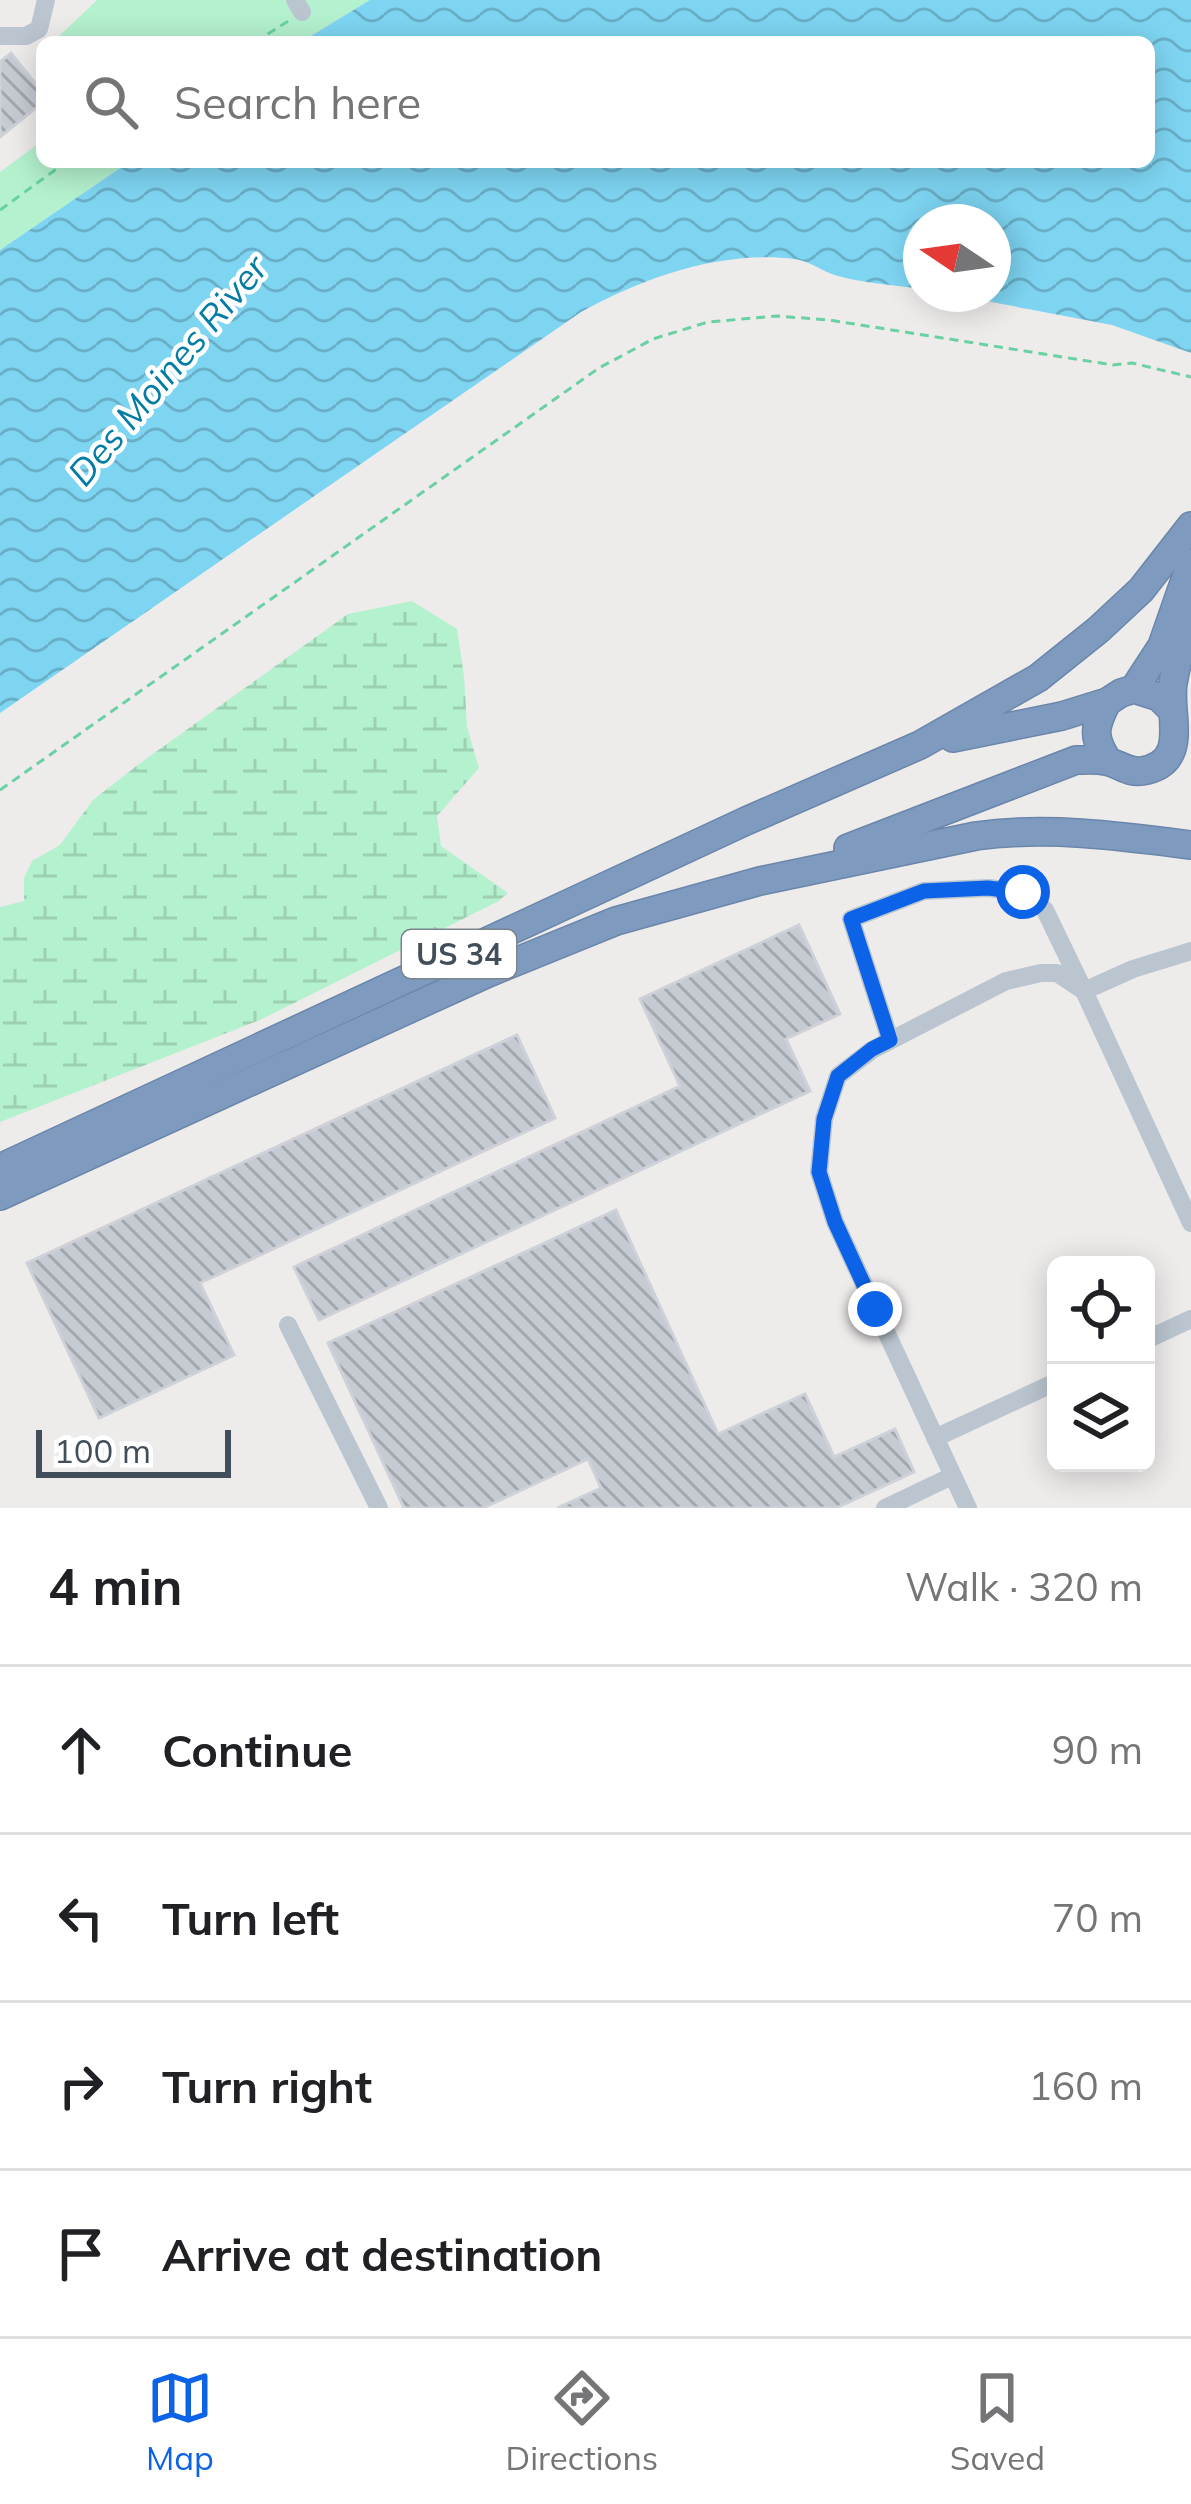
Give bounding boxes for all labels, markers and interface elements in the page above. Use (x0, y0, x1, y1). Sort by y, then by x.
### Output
search box (36, 36, 1155, 168)
icon: search (78, 69, 144, 135)
text: Search here (174, 74, 421, 130)
north arrow (903, 204, 1011, 312)
water label: Des Moines River (58, 244, 278, 494)
route start (996, 865, 1050, 919)
road number: US 34 (402, 930, 516, 978)
map controls (1047, 1256, 1155, 1472)
button: locate (1047, 1256, 1155, 1364)
route end (848, 1282, 902, 1336)
button: layers (1047, 1364, 1155, 1472)
scale bar (36, 1424, 231, 1477)
text: 100 m (54, 1430, 151, 1471)
text: 4 min (48, 1554, 183, 1618)
text: Walk · 320 m (905, 1562, 1143, 1611)
icon: ahead (48, 1717, 114, 1783)
text: Continue (162, 1722, 352, 1778)
text: 90 m (1052, 1725, 1143, 1774)
icon: left (48, 1885, 114, 1951)
text: Turn left (162, 1890, 339, 1946)
text: 70 m (1052, 1893, 1143, 1942)
icon: right (48, 2053, 114, 2119)
text: Turn right (162, 2058, 372, 2114)
text: 160 m (1028, 2061, 1143, 2110)
icon: arrive (48, 2221, 114, 2287)
text: Arrive at destination (162, 2226, 602, 2282)
tab: Map (146, 2365, 214, 2478)
tab: Directions (506, 2365, 658, 2478)
tab: Saved (950, 2365, 1045, 2478)

